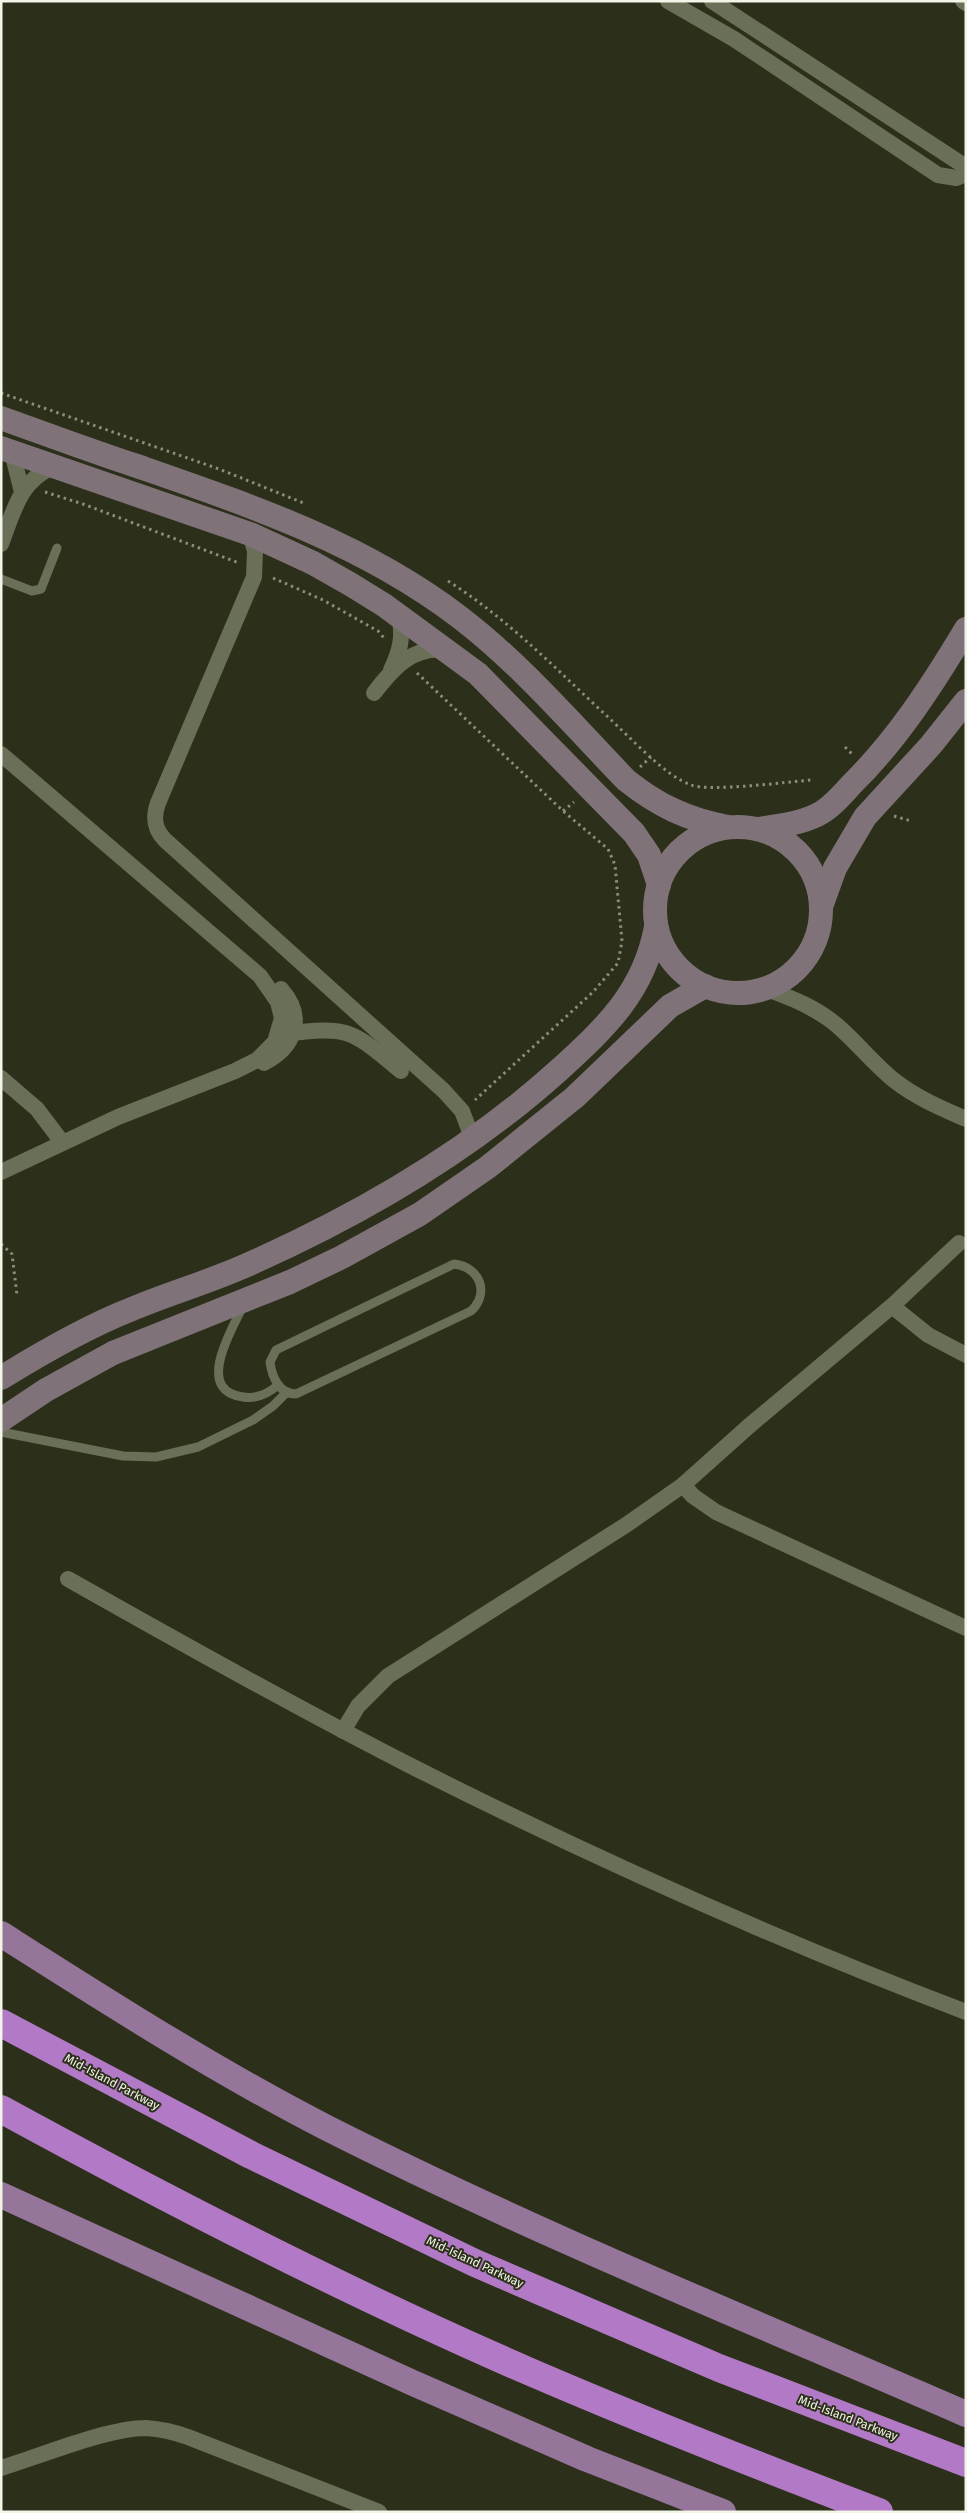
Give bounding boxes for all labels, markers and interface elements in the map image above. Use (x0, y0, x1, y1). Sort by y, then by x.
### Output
street label: Mid-Island Parkway (62, 2051, 162, 2113)
street label: Mid-Island Parkway (424, 2233, 526, 2291)
street label: Mid-Island Parkway (796, 2393, 900, 2443)

